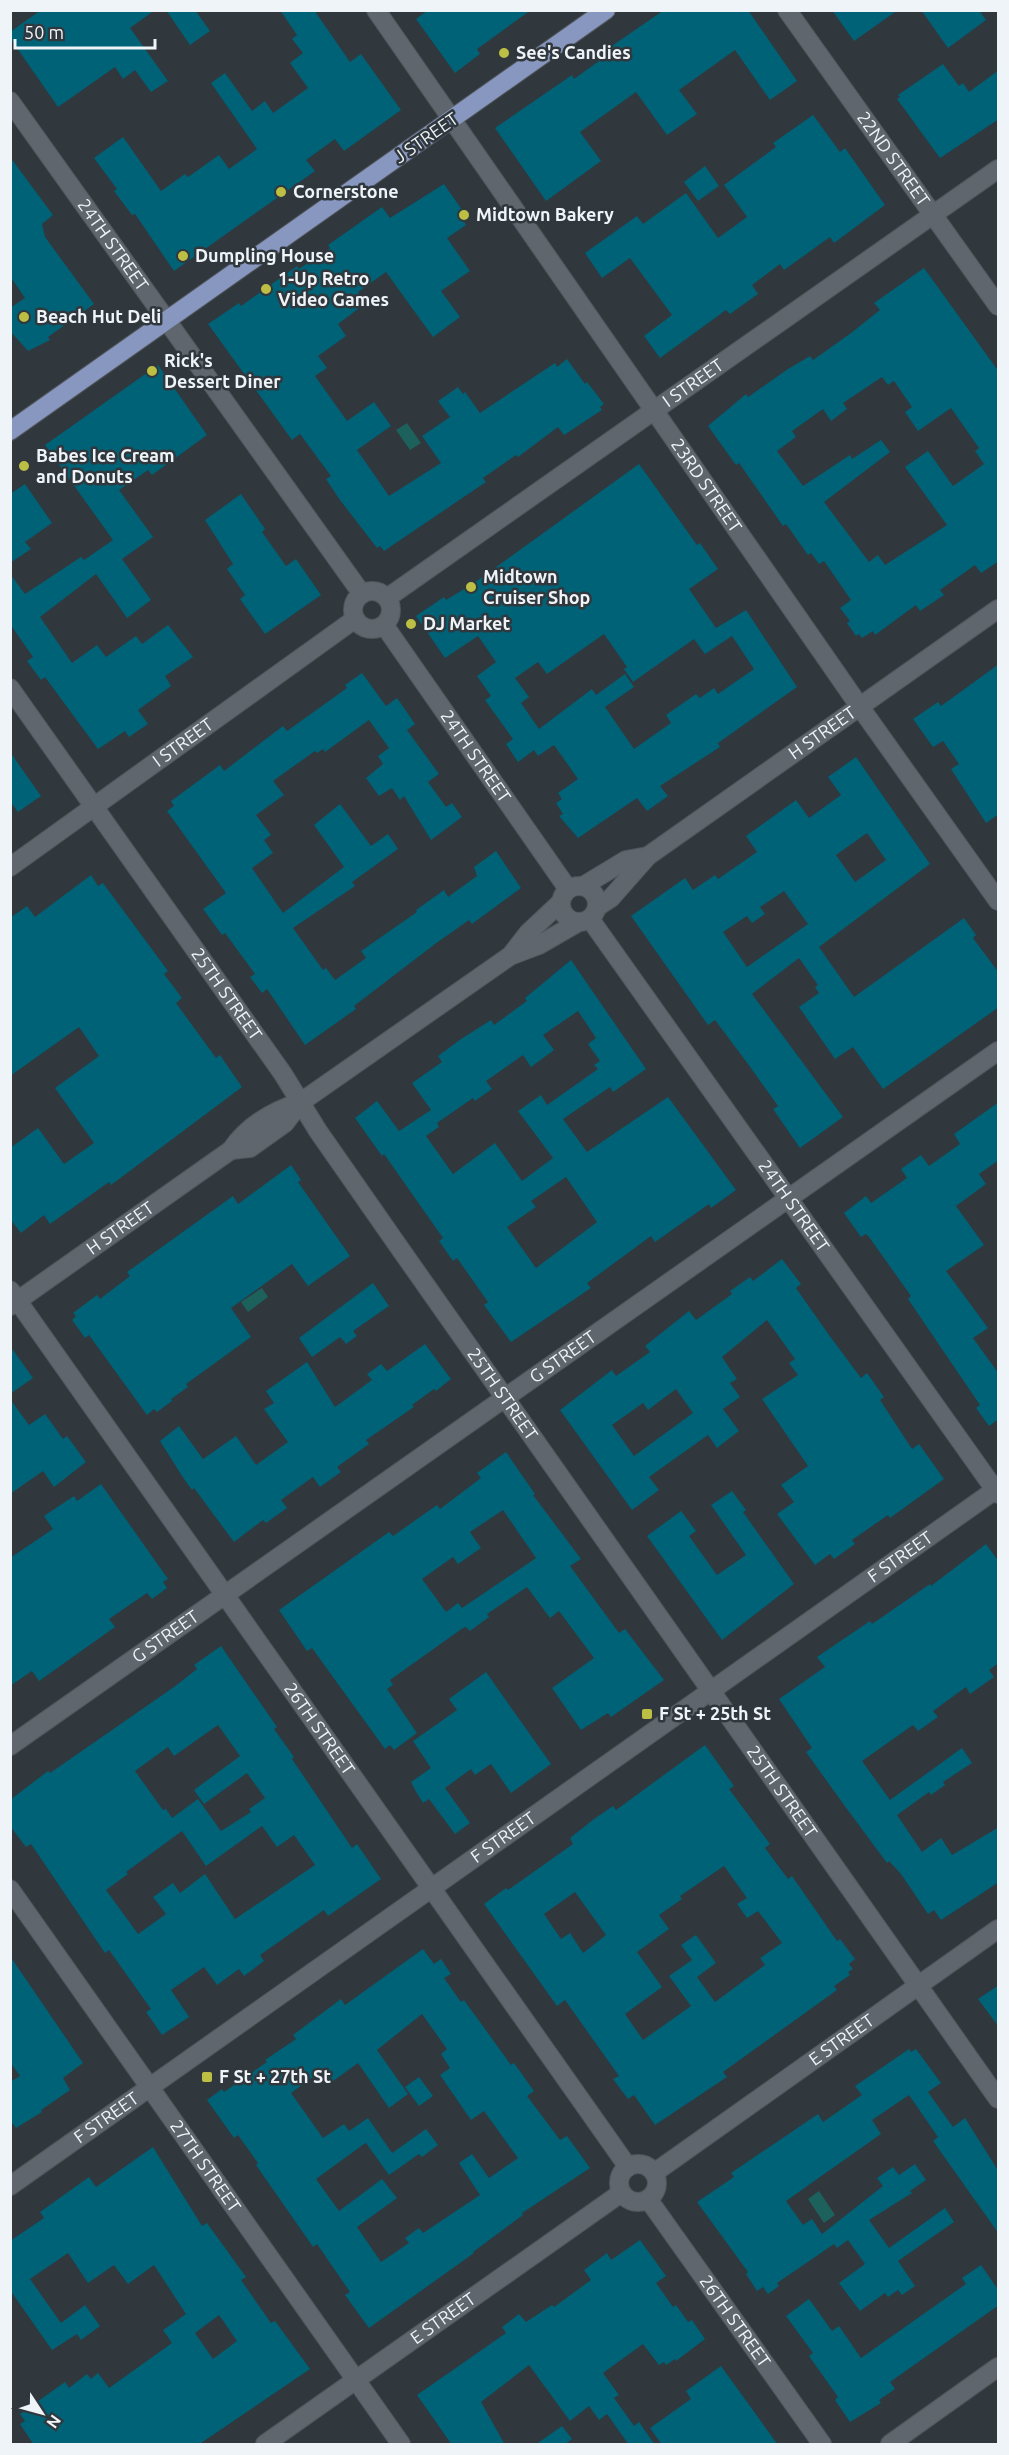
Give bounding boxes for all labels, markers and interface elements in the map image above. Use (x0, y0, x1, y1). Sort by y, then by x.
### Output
scale bar (15, 12, 154, 50)
text: 50 m (24, 22, 64, 42)
place label: See's Candies (516, 42, 631, 62)
marker: See's Candies (497, 46, 511, 60)
street label: 22ND STREET (854, 107, 934, 209)
street label: J STREET (389, 108, 461, 167)
place label: Cornerstone (293, 181, 399, 201)
marker: Cornerstone (274, 185, 288, 199)
street label: 24TH STREET (74, 195, 153, 294)
place label: Midtown Bakery (476, 204, 614, 224)
marker: Midtown Bakery (457, 208, 471, 222)
place label: Dumpling House (195, 245, 334, 265)
marker: Dumpling House (176, 249, 190, 263)
place label: 1-Up Retro Video Games (278, 268, 389, 309)
marker: 1-Up Retro Video Games (259, 282, 273, 296)
place label: Beach Hut Deli (36, 306, 161, 326)
marker: Beach Hut Deli (17, 310, 31, 324)
place label: Rick's Dessert Diner (164, 350, 281, 391)
street label: I STREET (658, 354, 727, 410)
marker: Rick's Dessert Diner (145, 364, 159, 378)
street label: 23RD STREET (668, 434, 746, 536)
place label: Babes Ice Cream and Donuts (36, 445, 175, 486)
marker: Babes Ice Cream and Donuts (17, 459, 31, 473)
place label: Midtown Cruiser Shop (483, 566, 590, 607)
marker: Midtown Cruiser Shop (464, 580, 478, 594)
place label: DJ Market (423, 613, 510, 633)
marker: DJ Market (404, 617, 418, 631)
street label: H STREET (784, 702, 859, 763)
street label: 24TH STREET (437, 706, 515, 806)
street label: I STREET (148, 713, 216, 770)
street label: 25TH STREET (188, 944, 267, 1043)
street label: 24TH STREET (755, 1156, 834, 1255)
street label: H STREET (82, 1197, 157, 1258)
street label: G STREET (525, 1326, 600, 1387)
street label: 25TH STREET (464, 1344, 542, 1443)
street label: F STREET (863, 1527, 936, 1586)
street label: G STREET (128, 1606, 202, 1666)
street label: 26TH STREET (281, 1679, 359, 1778)
place label: F St + 25th St (659, 1703, 771, 1723)
marker: F St + 25th St (640, 1707, 654, 1721)
street label: 25TH STREET (744, 1741, 822, 1841)
street label: F STREET (467, 1807, 539, 1866)
street label: E STREET (805, 2009, 877, 2069)
place label: F St + 27th St (219, 2066, 331, 2086)
marker: F St + 27th St (200, 2070, 214, 2084)
street label: F STREET (70, 2087, 142, 2147)
street label: 27TH STREET (167, 2116, 245, 2215)
street label: 26TH STREET (696, 2271, 775, 2370)
street label: E STREET (406, 2288, 479, 2347)
north arrow (12, 2383, 72, 2443)
text: N (43, 2412, 65, 2432)

